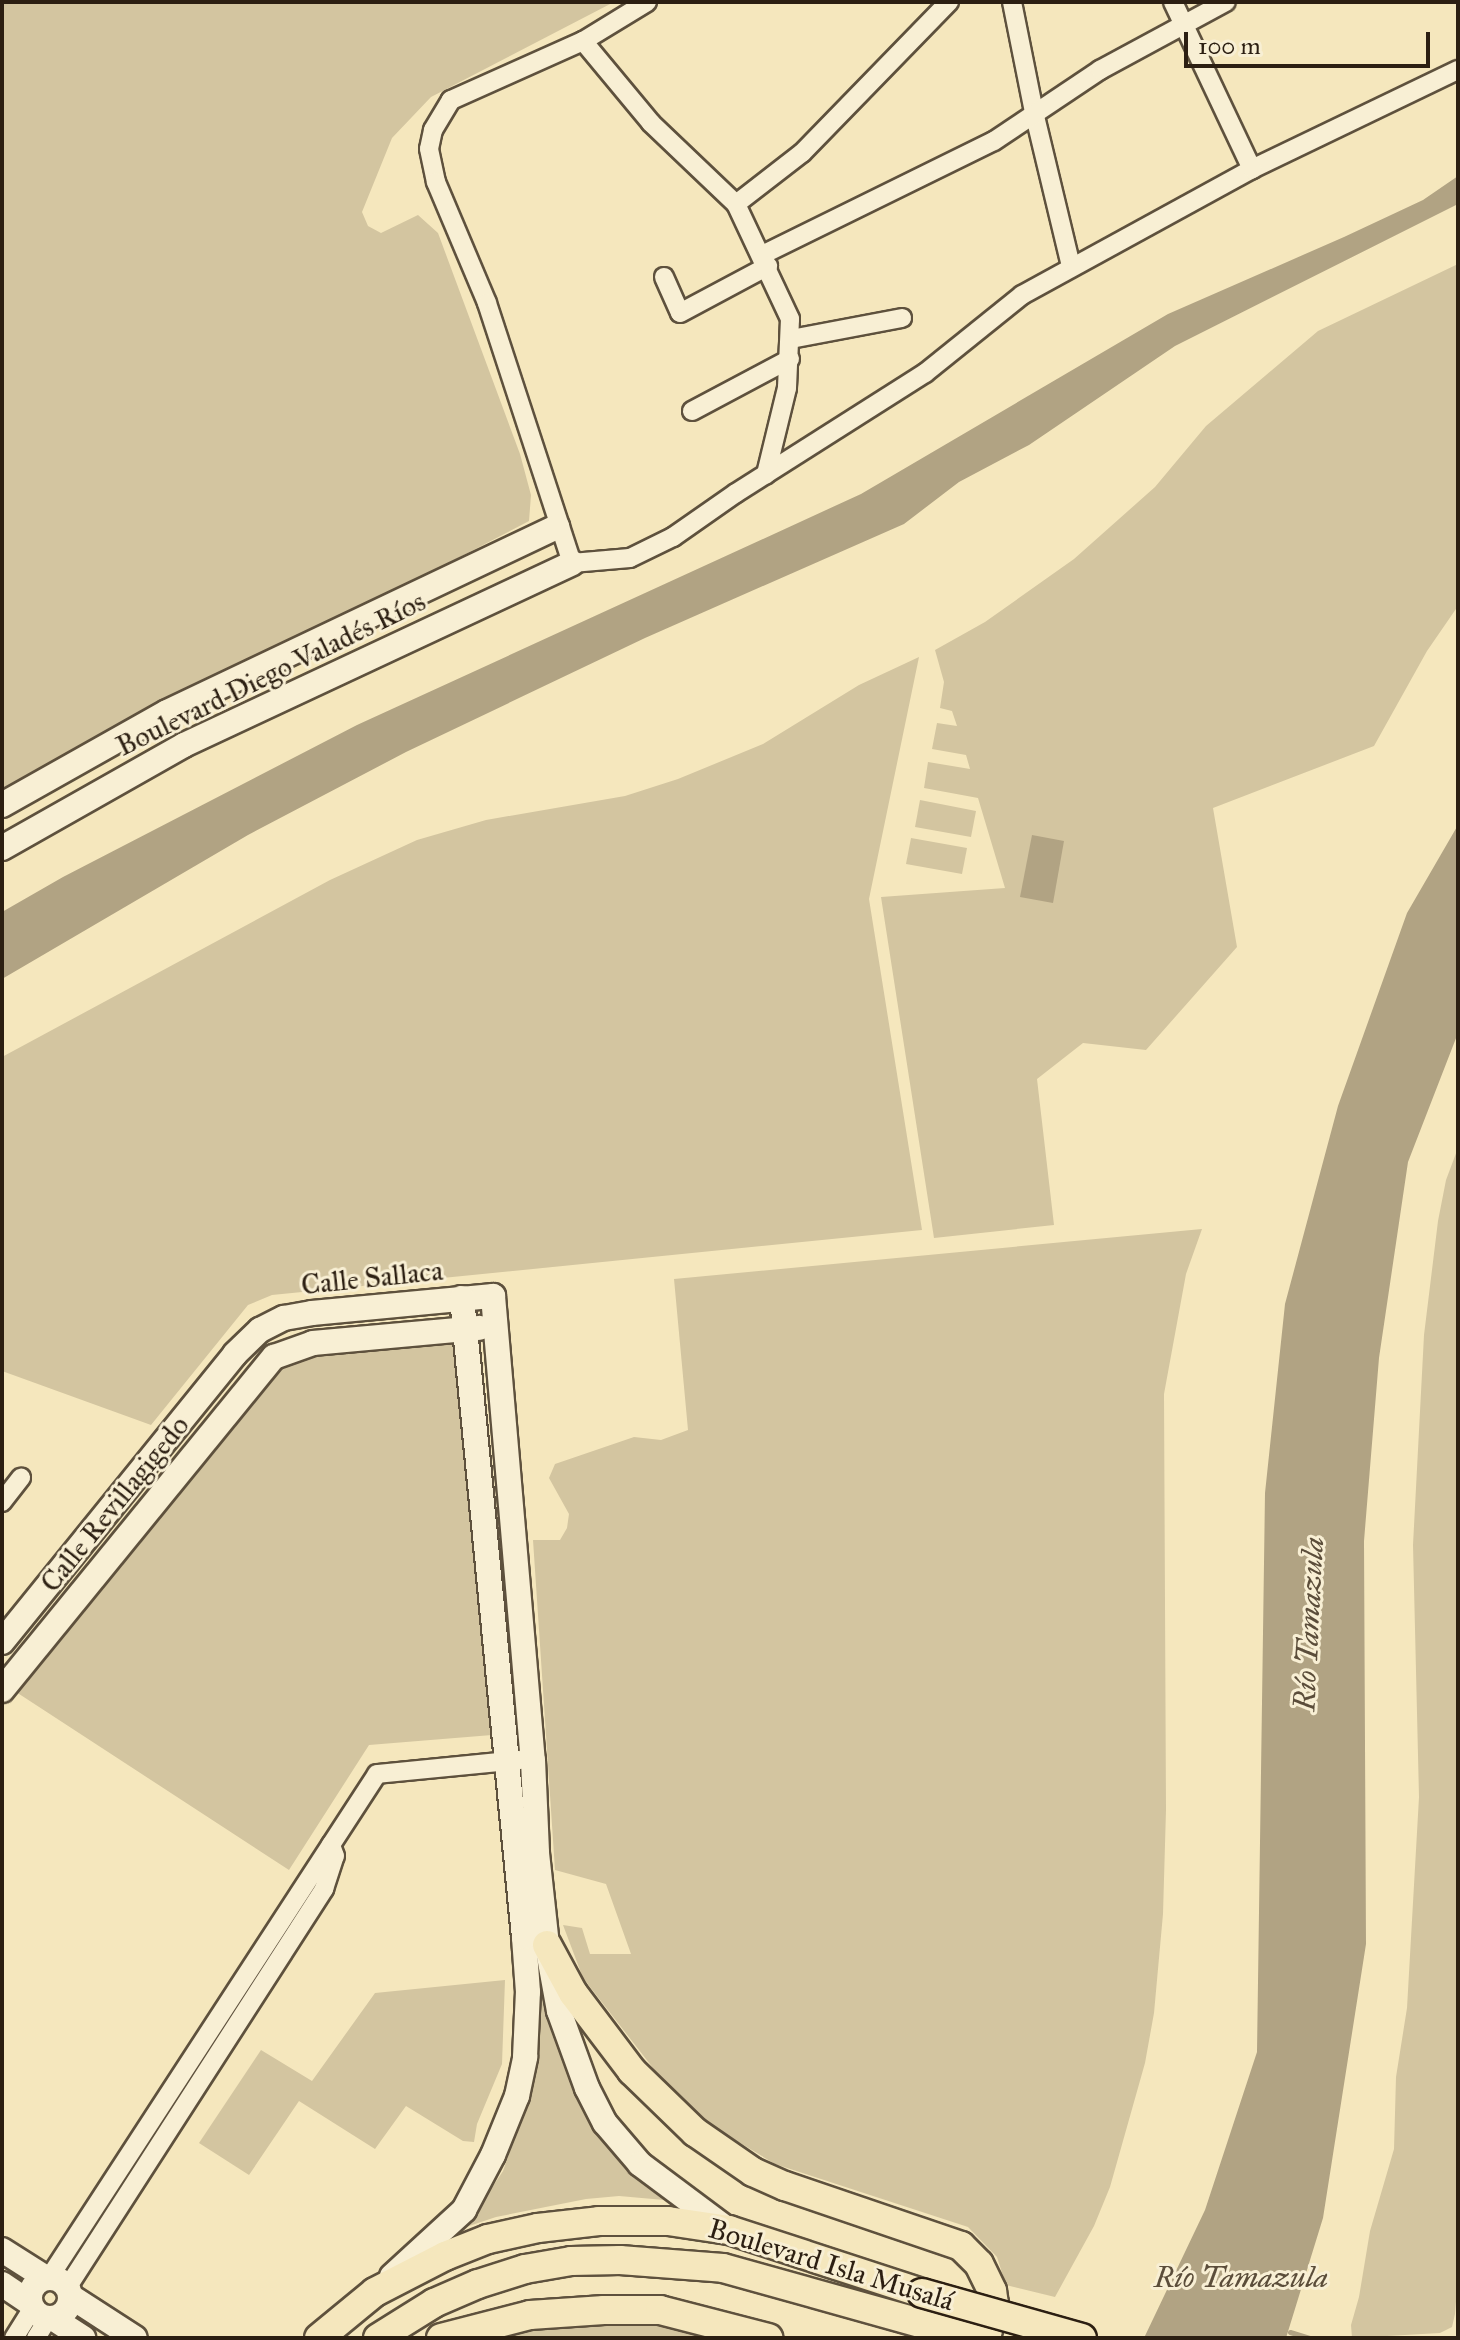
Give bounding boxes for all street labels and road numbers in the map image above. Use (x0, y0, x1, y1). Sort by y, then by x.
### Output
street label: Boulevard Diego Valadés Ríos (111, 584, 431, 764)
street label: Calle Sallaca (300, 1254, 444, 1302)
street label: Calle Revillagigedo (34, 1409, 196, 1599)
street label: Boulevard Isla Musalá (704, 2212, 958, 2318)

